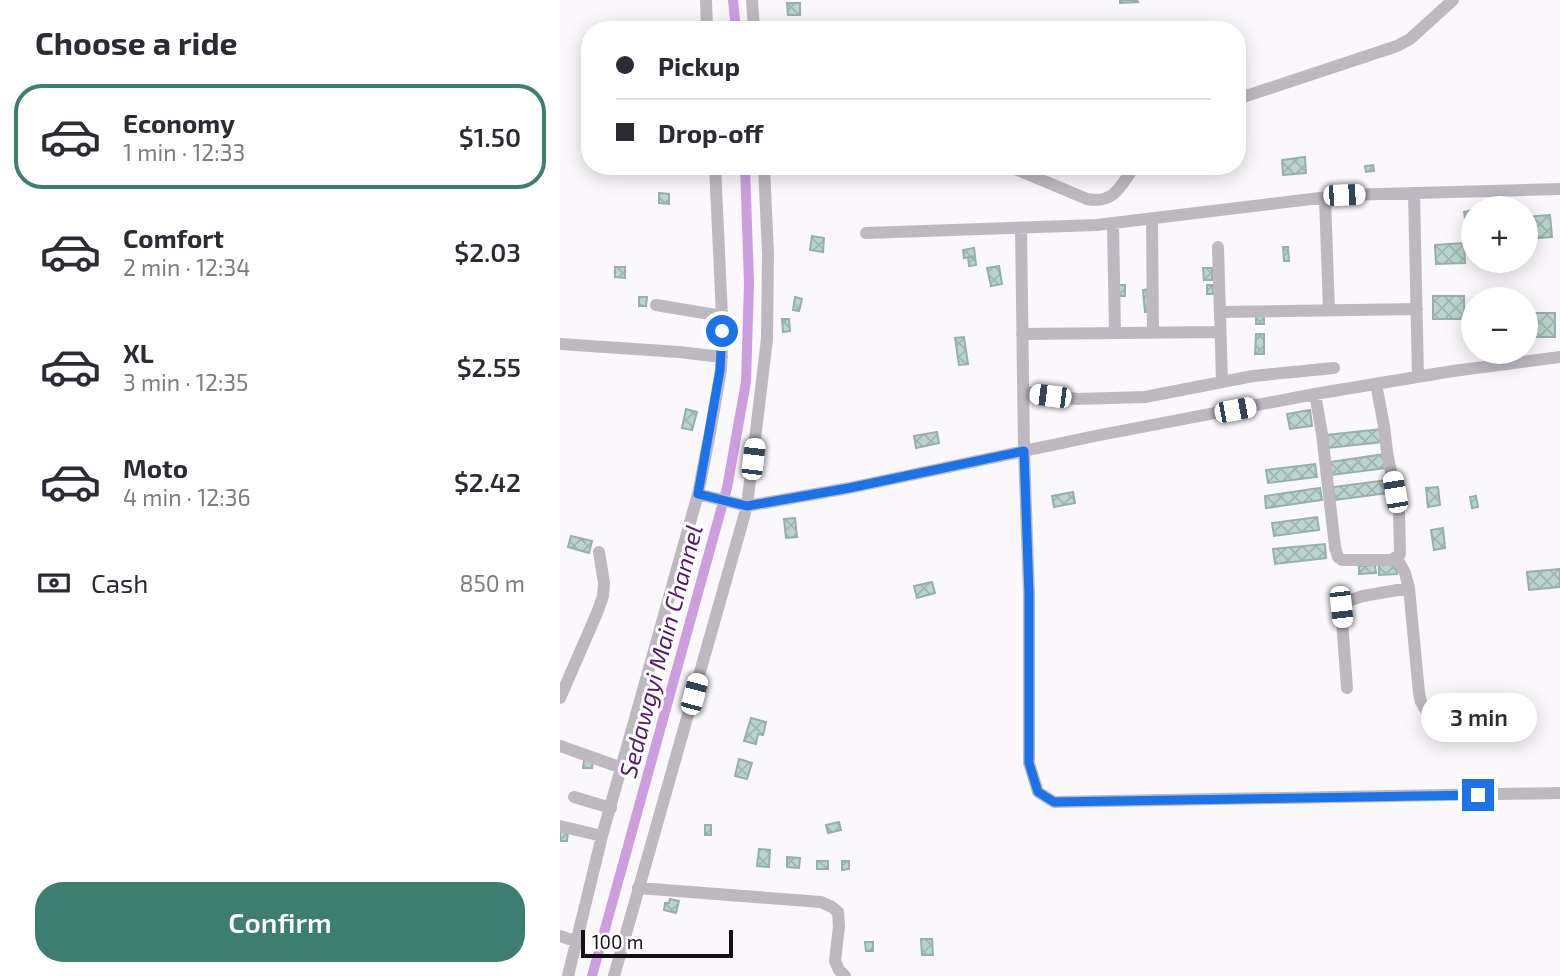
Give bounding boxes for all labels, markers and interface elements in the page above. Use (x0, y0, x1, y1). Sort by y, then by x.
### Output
text: Choose a ride (35, 23, 238, 61)
text: Pickup (658, 50, 740, 81)
icon: car (39, 105, 102, 168)
text: Economy (123, 107, 235, 138)
text: Drop-off (658, 117, 763, 148)
text: $1.50 (459, 121, 521, 152)
text: 1 min · 12:33 (123, 138, 245, 166)
car (1323, 184, 1366, 206)
map controls (1461, 196, 1538, 364)
button: + (1461, 196, 1538, 273)
icon: car (39, 220, 102, 283)
text: Comfort (123, 222, 224, 253)
text: $2.03 (454, 236, 521, 267)
text: 2 min · 12:34 (123, 253, 250, 281)
button: − (1461, 287, 1538, 364)
route start (706, 315, 738, 347)
icon: car (39, 335, 102, 398)
text: XL (123, 337, 154, 368)
text: $2.55 (457, 351, 521, 382)
text: 3 min · 12:35 (123, 368, 248, 396)
car (1028, 383, 1073, 409)
car (1213, 396, 1258, 424)
car (741, 437, 766, 481)
icon: car (39, 450, 102, 513)
text: Moto (123, 452, 188, 483)
text: $2.42 (454, 466, 521, 497)
car (1382, 469, 1409, 515)
text: 4 min · 12:36 (123, 483, 251, 511)
water label: Sedawgyi Main Channel (612, 521, 708, 781)
icon: cash (35, 564, 73, 602)
text: Cash (91, 567, 148, 598)
text: 850 m (460, 569, 525, 597)
car (1329, 585, 1354, 629)
car (679, 671, 710, 717)
callout: 3 min (1420, 694, 1536, 742)
text: 3 min (1450, 703, 1508, 731)
route end (1462, 779, 1494, 811)
button: Confirm (35, 882, 525, 962)
scale bar (581, 927, 733, 959)
text: 100 m (592, 930, 643, 953)

